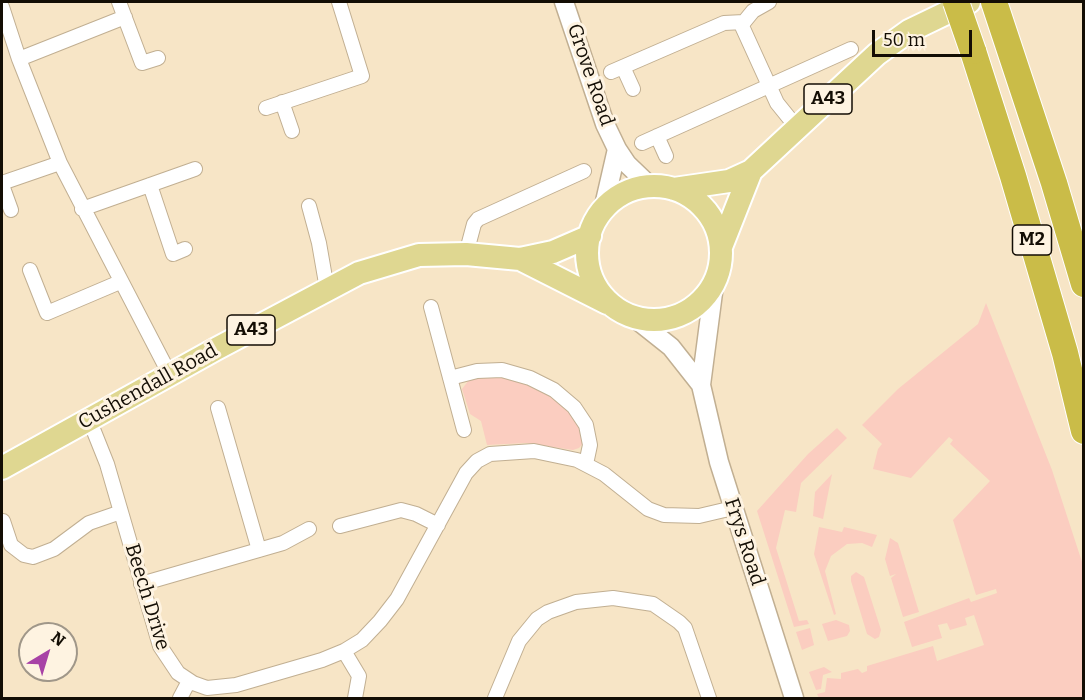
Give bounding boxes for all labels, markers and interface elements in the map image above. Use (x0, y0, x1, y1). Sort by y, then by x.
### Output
scale bar (875, 18, 976, 56)
street label: Grove Road (561, 21, 619, 129)
text: 50 m (883, 29, 925, 51)
road number: A43 (804, 84, 852, 114)
road number: M2 (1012, 225, 1052, 255)
road number: A43 (227, 315, 275, 345)
street label: Cushendall Road (74, 339, 222, 435)
street label: Frys Road (719, 495, 769, 589)
street label: Beech Drive (119, 541, 175, 653)
north arrow (18, 622, 78, 682)
text: N (47, 628, 69, 650)

